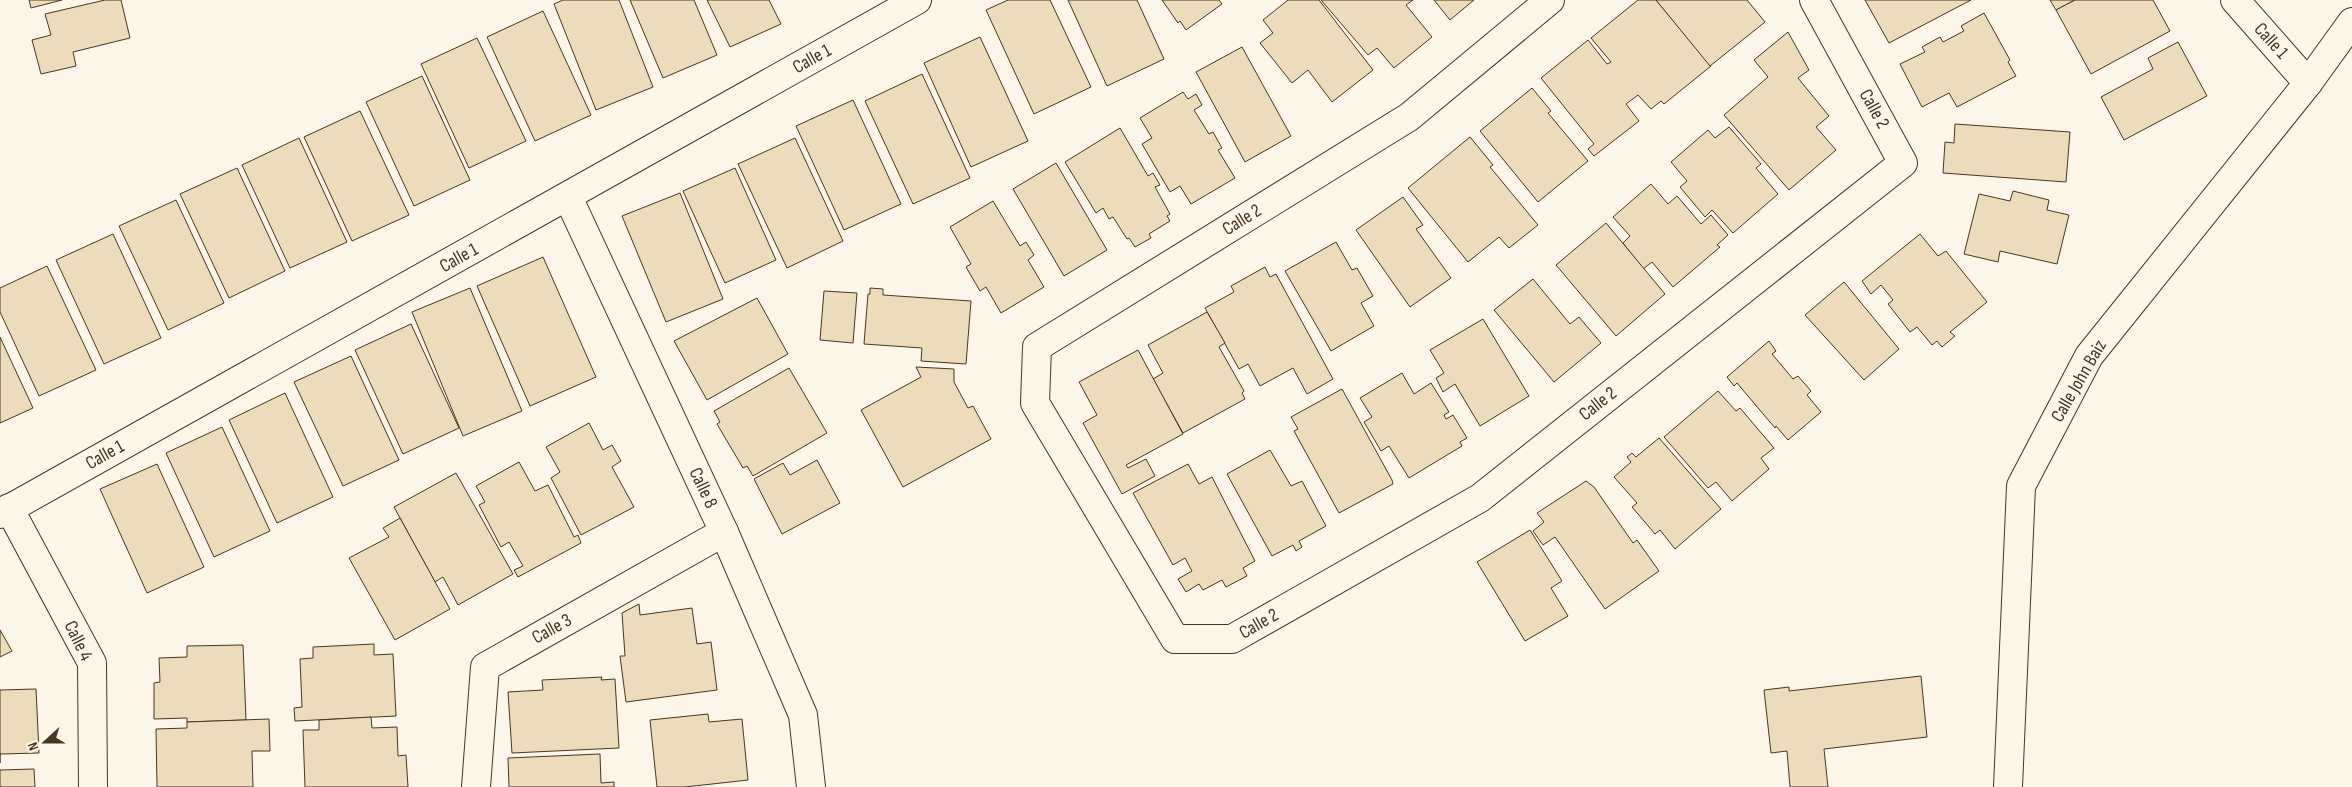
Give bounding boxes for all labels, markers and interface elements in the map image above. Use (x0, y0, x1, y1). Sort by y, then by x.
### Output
street label: Calle 1 (2249, 18, 2293, 64)
street label: Calle 1 (789, 39, 836, 79)
street label: Calle 2 (1854, 85, 1894, 133)
street label: Calle 2 (1218, 199, 1266, 241)
street label: Calle 1 (436, 238, 483, 278)
street label: Calle John Baiz (2046, 336, 2112, 426)
street label: Calle 2 (1574, 382, 1622, 426)
street label: Calle 1 (82, 435, 129, 475)
street label: Calle 8 (684, 464, 722, 512)
street label: Calle 2 (1235, 604, 1283, 644)
street label: Calle 3 (528, 609, 576, 649)
street label: Calle 4 (58, 617, 98, 665)
north arrow (20, 717, 70, 767)
text: N (24, 740, 43, 753)

